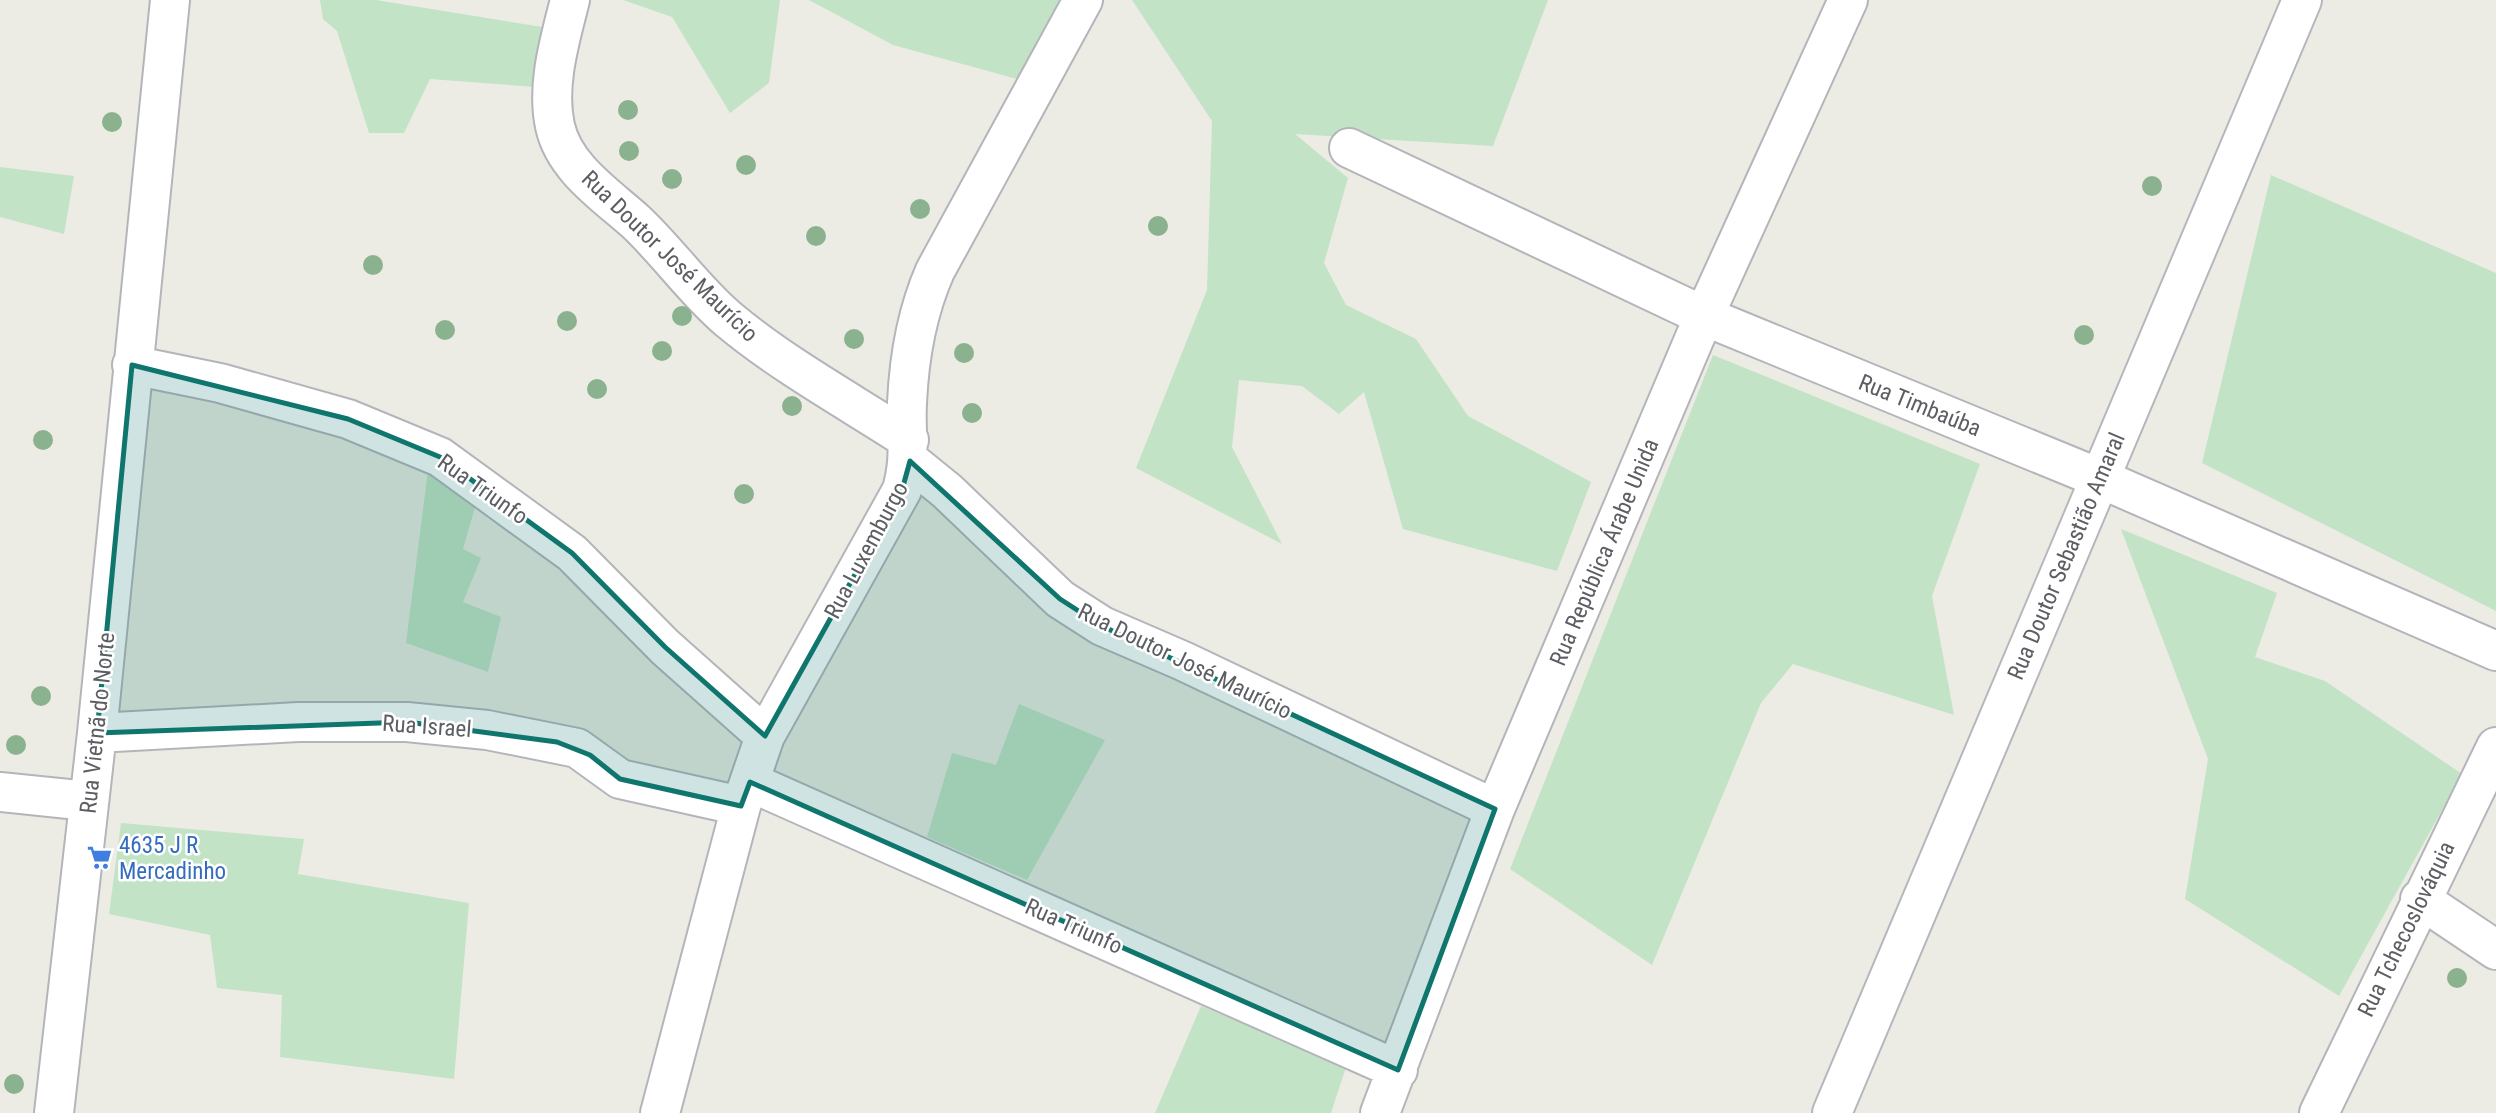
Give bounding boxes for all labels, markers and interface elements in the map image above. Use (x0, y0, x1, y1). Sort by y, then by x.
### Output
street label: Rua Doutor José Maurício (576, 165, 763, 347)
street label: Rua Timbaúba (1855, 369, 1985, 442)
street label: Rua Doutor Sebastião Amaral (2002, 429, 2131, 684)
street label: Rua República Árabe Unida (1543, 434, 1665, 670)
street label: Rua Triunfo (433, 449, 533, 530)
street label: Rua Luxemburgo (819, 477, 914, 623)
street label: Rua Doutor José Maurício (1074, 598, 1296, 725)
street label: Rua Vietnã do Norte (75, 631, 120, 815)
street label: Rua Israel (381, 710, 473, 743)
place label: 4635 J R Mercadinho (119, 832, 226, 885)
street label: Rua Tchecoslováquia (2352, 837, 2461, 1021)
supermarket icon: 4635 J R Mercadinho (85, 844, 113, 872)
street label: Rua Triunfo (1021, 893, 1127, 960)

